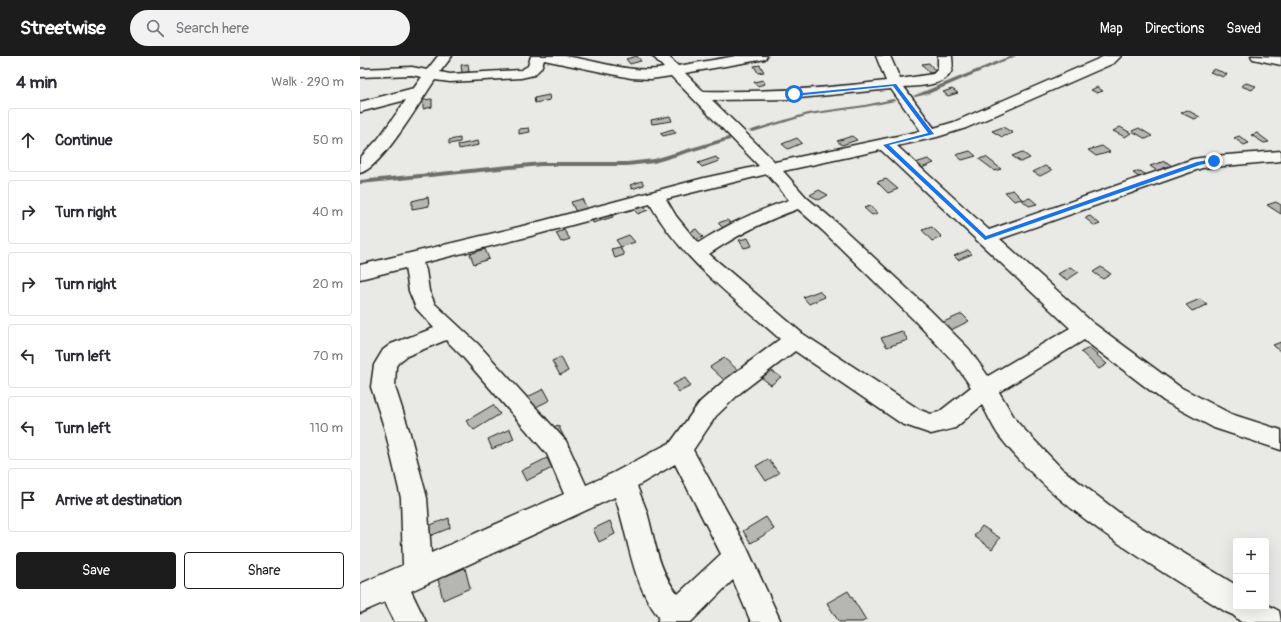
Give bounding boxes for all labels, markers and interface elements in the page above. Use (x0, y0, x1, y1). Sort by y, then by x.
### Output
search box (130, 10, 410, 46)
text: Streetwise (20, 16, 106, 40)
icon: search (144, 17, 166, 39)
text: Search here (176, 19, 249, 38)
text: Map (1100, 20, 1123, 37)
text: Directions (1145, 20, 1204, 37)
text: Saved (1226, 20, 1261, 37)
text: 4 min (16, 72, 57, 93)
text: Walk · 290 m (271, 74, 344, 90)
route start (785, 85, 803, 103)
icon: ahead (17, 129, 39, 151)
text: Continue (55, 131, 113, 150)
text: 50 m (313, 132, 343, 148)
route end (1205, 152, 1223, 170)
icon: right (17, 201, 39, 223)
text: Turn right (55, 203, 116, 222)
text: 40 m (312, 204, 343, 220)
icon: right (17, 273, 39, 295)
text: Turn right (55, 275, 116, 294)
text: 20 m (312, 276, 343, 292)
icon: left (17, 345, 39, 367)
text: Turn left (55, 347, 111, 366)
text: 70 m (313, 348, 343, 364)
icon: left (17, 417, 39, 439)
text: Turn left (55, 419, 111, 438)
text: 110 m (310, 420, 343, 436)
icon: arrive (17, 489, 39, 511)
text: Arrive at destination (55, 491, 182, 510)
map controls (1233, 538, 1269, 610)
button: + (1233, 538, 1269, 574)
button: Save (16, 552, 176, 589)
button: Share (184, 552, 344, 589)
button: − (1233, 574, 1269, 610)

